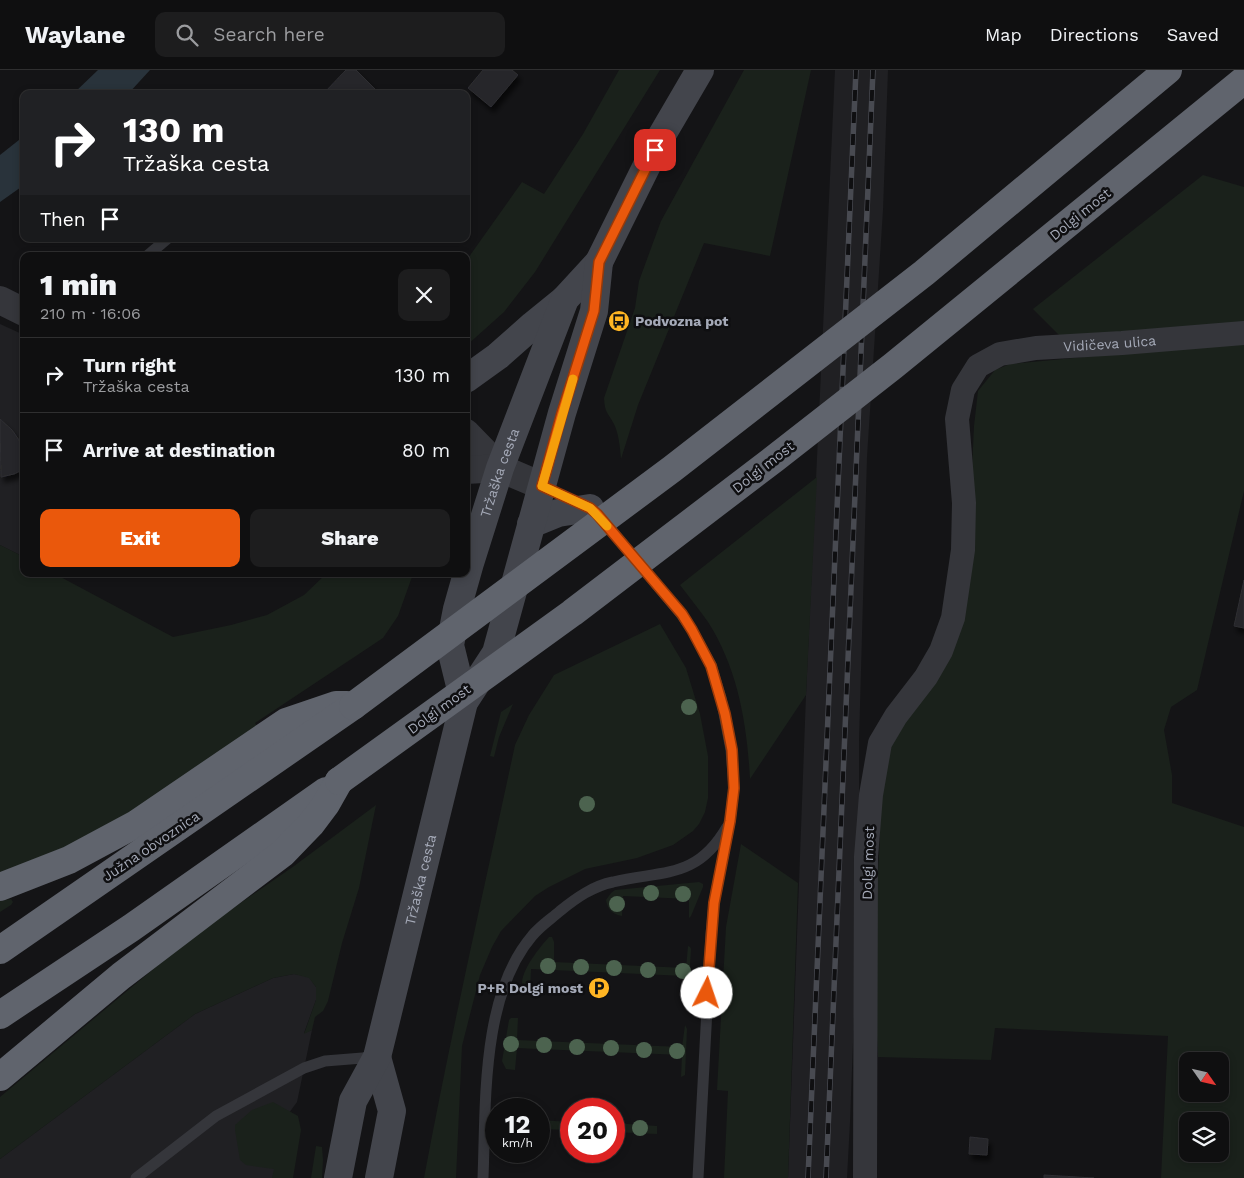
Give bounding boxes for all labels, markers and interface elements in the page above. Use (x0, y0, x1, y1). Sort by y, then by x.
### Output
search box (155, 12, 505, 57)
text: Waylane (25, 21, 125, 49)
icon: search (173, 21, 201, 49)
text: Search here (213, 23, 325, 46)
text: Map (985, 24, 1022, 45)
text: Directions (1050, 24, 1139, 45)
text: Saved (1167, 24, 1219, 45)
text: 130 m (123, 109, 224, 151)
icon: right (40, 110, 105, 175)
pin (634, 129, 676, 171)
icon: arrive (641, 136, 669, 164)
text: Tržaška cesta (123, 151, 270, 176)
street label: Dolgi most (1046, 185, 1114, 243)
icon: arrive (96, 205, 124, 233)
text: Then (40, 208, 86, 231)
text: 1 min (40, 267, 117, 302)
button: close (398, 269, 450, 321)
text: 210 m · 16:06 (40, 304, 141, 323)
bus stop icon: Podvozna pot (607, 309, 631, 333)
place label: Podvozna pot (635, 313, 728, 329)
street label: Vidičeva ulica (1063, 332, 1157, 354)
text: Turn right (83, 354, 176, 377)
icon: right (40, 361, 68, 389)
text: 130 m (395, 364, 450, 387)
text: Tržaška cesta (83, 377, 190, 396)
street label: Tržaška cesta (477, 426, 523, 519)
icon: arrive (40, 436, 68, 464)
street label: Dolgi most (729, 438, 797, 496)
text: Arrive at destination (83, 439, 275, 462)
text: 80 m (402, 439, 450, 462)
button: Exit (40, 509, 240, 567)
button: Share (250, 509, 450, 567)
street label: Dolgi most (404, 681, 474, 737)
street label: Južna obvoznica (100, 808, 203, 884)
street label: Dolgi most (859, 826, 877, 900)
street label: Tržaška cesta (402, 833, 439, 927)
position arrow (680, 966, 732, 1018)
parking icon: P+R Dolgi most (587, 976, 611, 1000)
place label: P+R Dolgi most (477, 980, 583, 996)
north arrow (1179, 1052, 1229, 1102)
map controls (1179, 1052, 1229, 1162)
speed limit sign: 20 (560, 1098, 625, 1163)
text: 12 (505, 1110, 530, 1139)
button: layers (1179, 1112, 1229, 1162)
text: km/h (502, 1136, 533, 1150)

